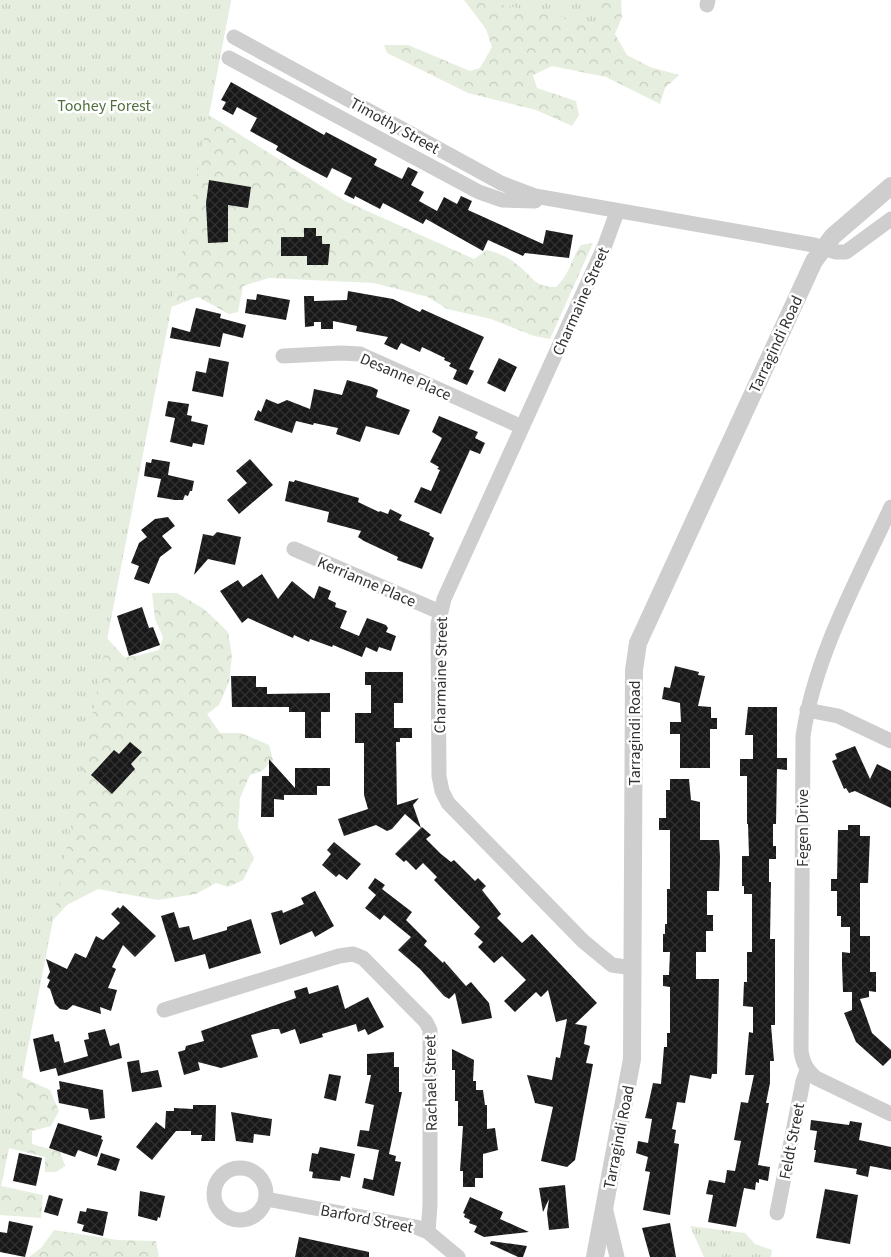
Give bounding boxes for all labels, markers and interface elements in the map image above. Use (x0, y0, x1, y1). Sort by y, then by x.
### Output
street label: Timothy Street (346, 92, 444, 160)
park label: Toohey Forest (57, 95, 151, 117)
street label: Charmaine Street (547, 243, 615, 359)
street label: Tarragindi Road (744, 292, 808, 397)
street label: Desanne Place (357, 348, 455, 406)
street label: Kerrianne Place (314, 551, 419, 613)
street label: Charmaine Street (429, 616, 453, 734)
street label: Tarragindi Road (624, 680, 646, 786)
street label: Fegen Drive (792, 789, 814, 867)
street label: Rachael Street (419, 1034, 443, 1131)
street label: Tarragindi Road (598, 1083, 640, 1191)
street label: Feldt Street (774, 1101, 810, 1181)
street label: Barford Street (319, 1199, 416, 1239)

